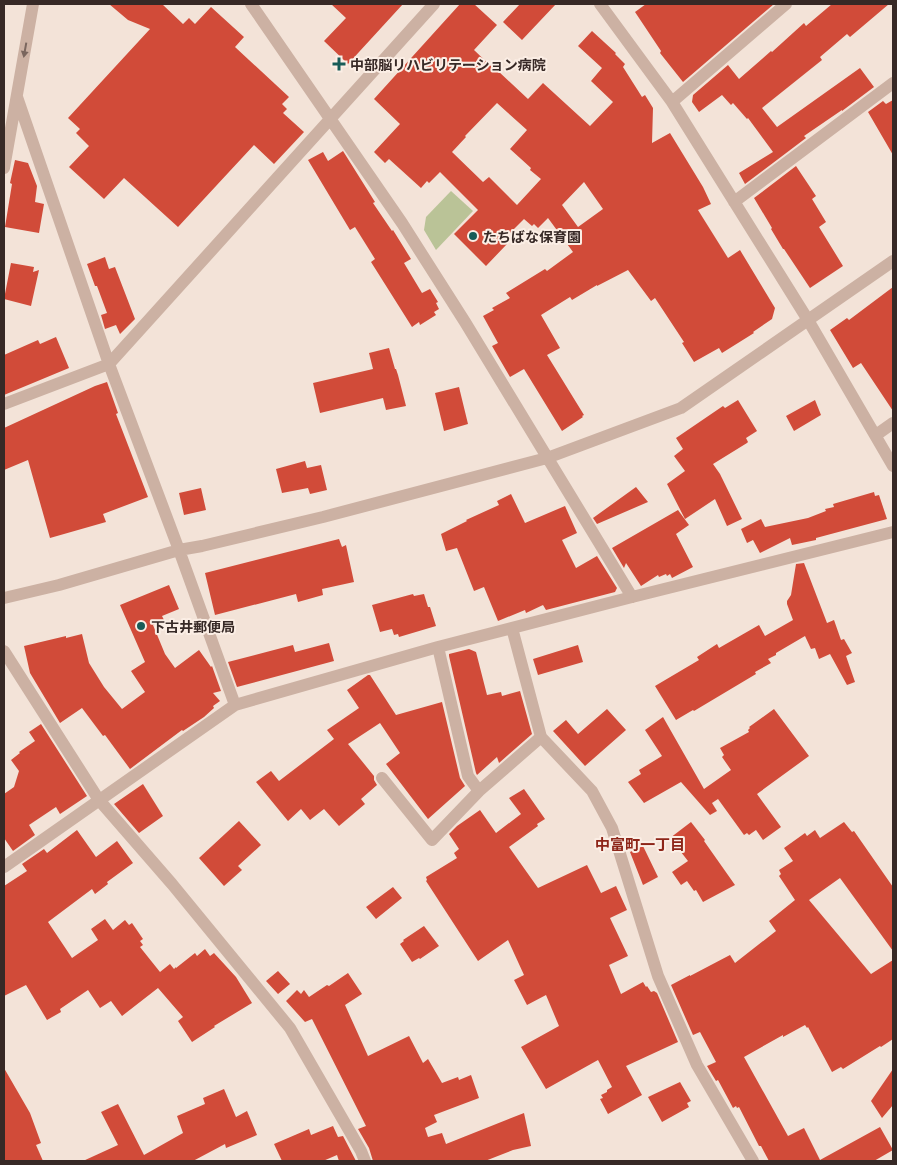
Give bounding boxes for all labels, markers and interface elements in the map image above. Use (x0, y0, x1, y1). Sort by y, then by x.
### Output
one-way arrow (21, 43, 29, 58)
place label: 中部脳リハビリテーション病院 (350, 55, 546, 74)
marker: 中部脳リハビリテーション病院 (332, 57, 346, 71)
place label: たちばな保育園 (483, 227, 581, 246)
marker: たちばな保育園 (467, 230, 479, 242)
place label: 下古井郵便局 (151, 617, 235, 636)
marker: 下古井郵便局 (135, 620, 147, 632)
district label: 中富町一丁目 (595, 834, 685, 854)

